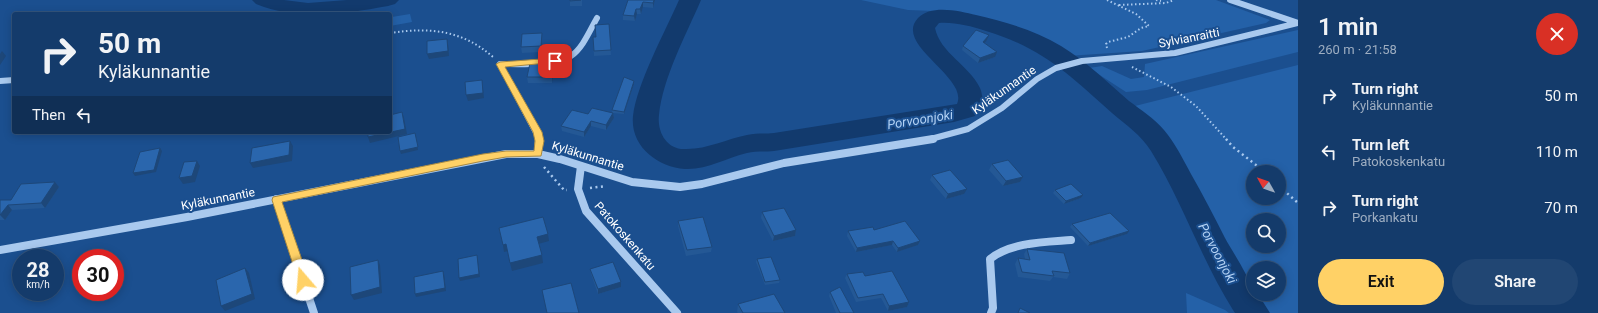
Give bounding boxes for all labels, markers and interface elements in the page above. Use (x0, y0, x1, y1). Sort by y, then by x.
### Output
text: 1 min (1318, 13, 1378, 41)
button: close (1536, 13, 1578, 55)
street label: Sylvianraitti (1157, 25, 1221, 51)
text: 50 m (98, 27, 161, 60)
icon: right (32, 28, 84, 80)
text: 260 m · 21:58 (1318, 42, 1397, 57)
pin (538, 44, 572, 78)
icon: arrive (544, 50, 566, 72)
text: Kyläkunnantie (98, 61, 210, 82)
street label: Kyläkunnantie (969, 63, 1039, 117)
text: Turn right (1352, 80, 1418, 98)
icon: right (1318, 85, 1340, 107)
text: 50 m (1544, 87, 1578, 105)
text: Kyläkunnantie (1352, 98, 1433, 113)
icon: left (73, 104, 95, 126)
text: Then (32, 106, 65, 124)
water label: Porvoonjoki (886, 107, 955, 132)
text: Turn left (1352, 136, 1409, 154)
street label: Kyläkunnantie (550, 138, 626, 174)
icon: left (1318, 141, 1340, 163)
text: 110 m (1536, 143, 1578, 161)
text: Patokoskenkatu (1352, 154, 1445, 169)
north arrow (1246, 165, 1286, 205)
map controls (1246, 165, 1286, 301)
street label: Kyläkunnantie (180, 185, 256, 213)
text: Turn right (1352, 192, 1418, 210)
icon: right (1318, 197, 1340, 219)
street label: Patokoskenkatu (592, 199, 658, 273)
text: 70 m (1544, 199, 1578, 217)
text: Porkankatu (1352, 210, 1418, 225)
button: search (1246, 213, 1286, 253)
water label: Porvoonjoki (1195, 220, 1240, 287)
speed limit sign: 30 (72, 249, 124, 301)
text: 28 (27, 258, 49, 282)
position arrow (282, 259, 324, 301)
button: Exit (1318, 259, 1444, 305)
button: Share (1452, 259, 1578, 305)
button: layers (1246, 261, 1286, 301)
text: km/h (26, 279, 50, 290)

